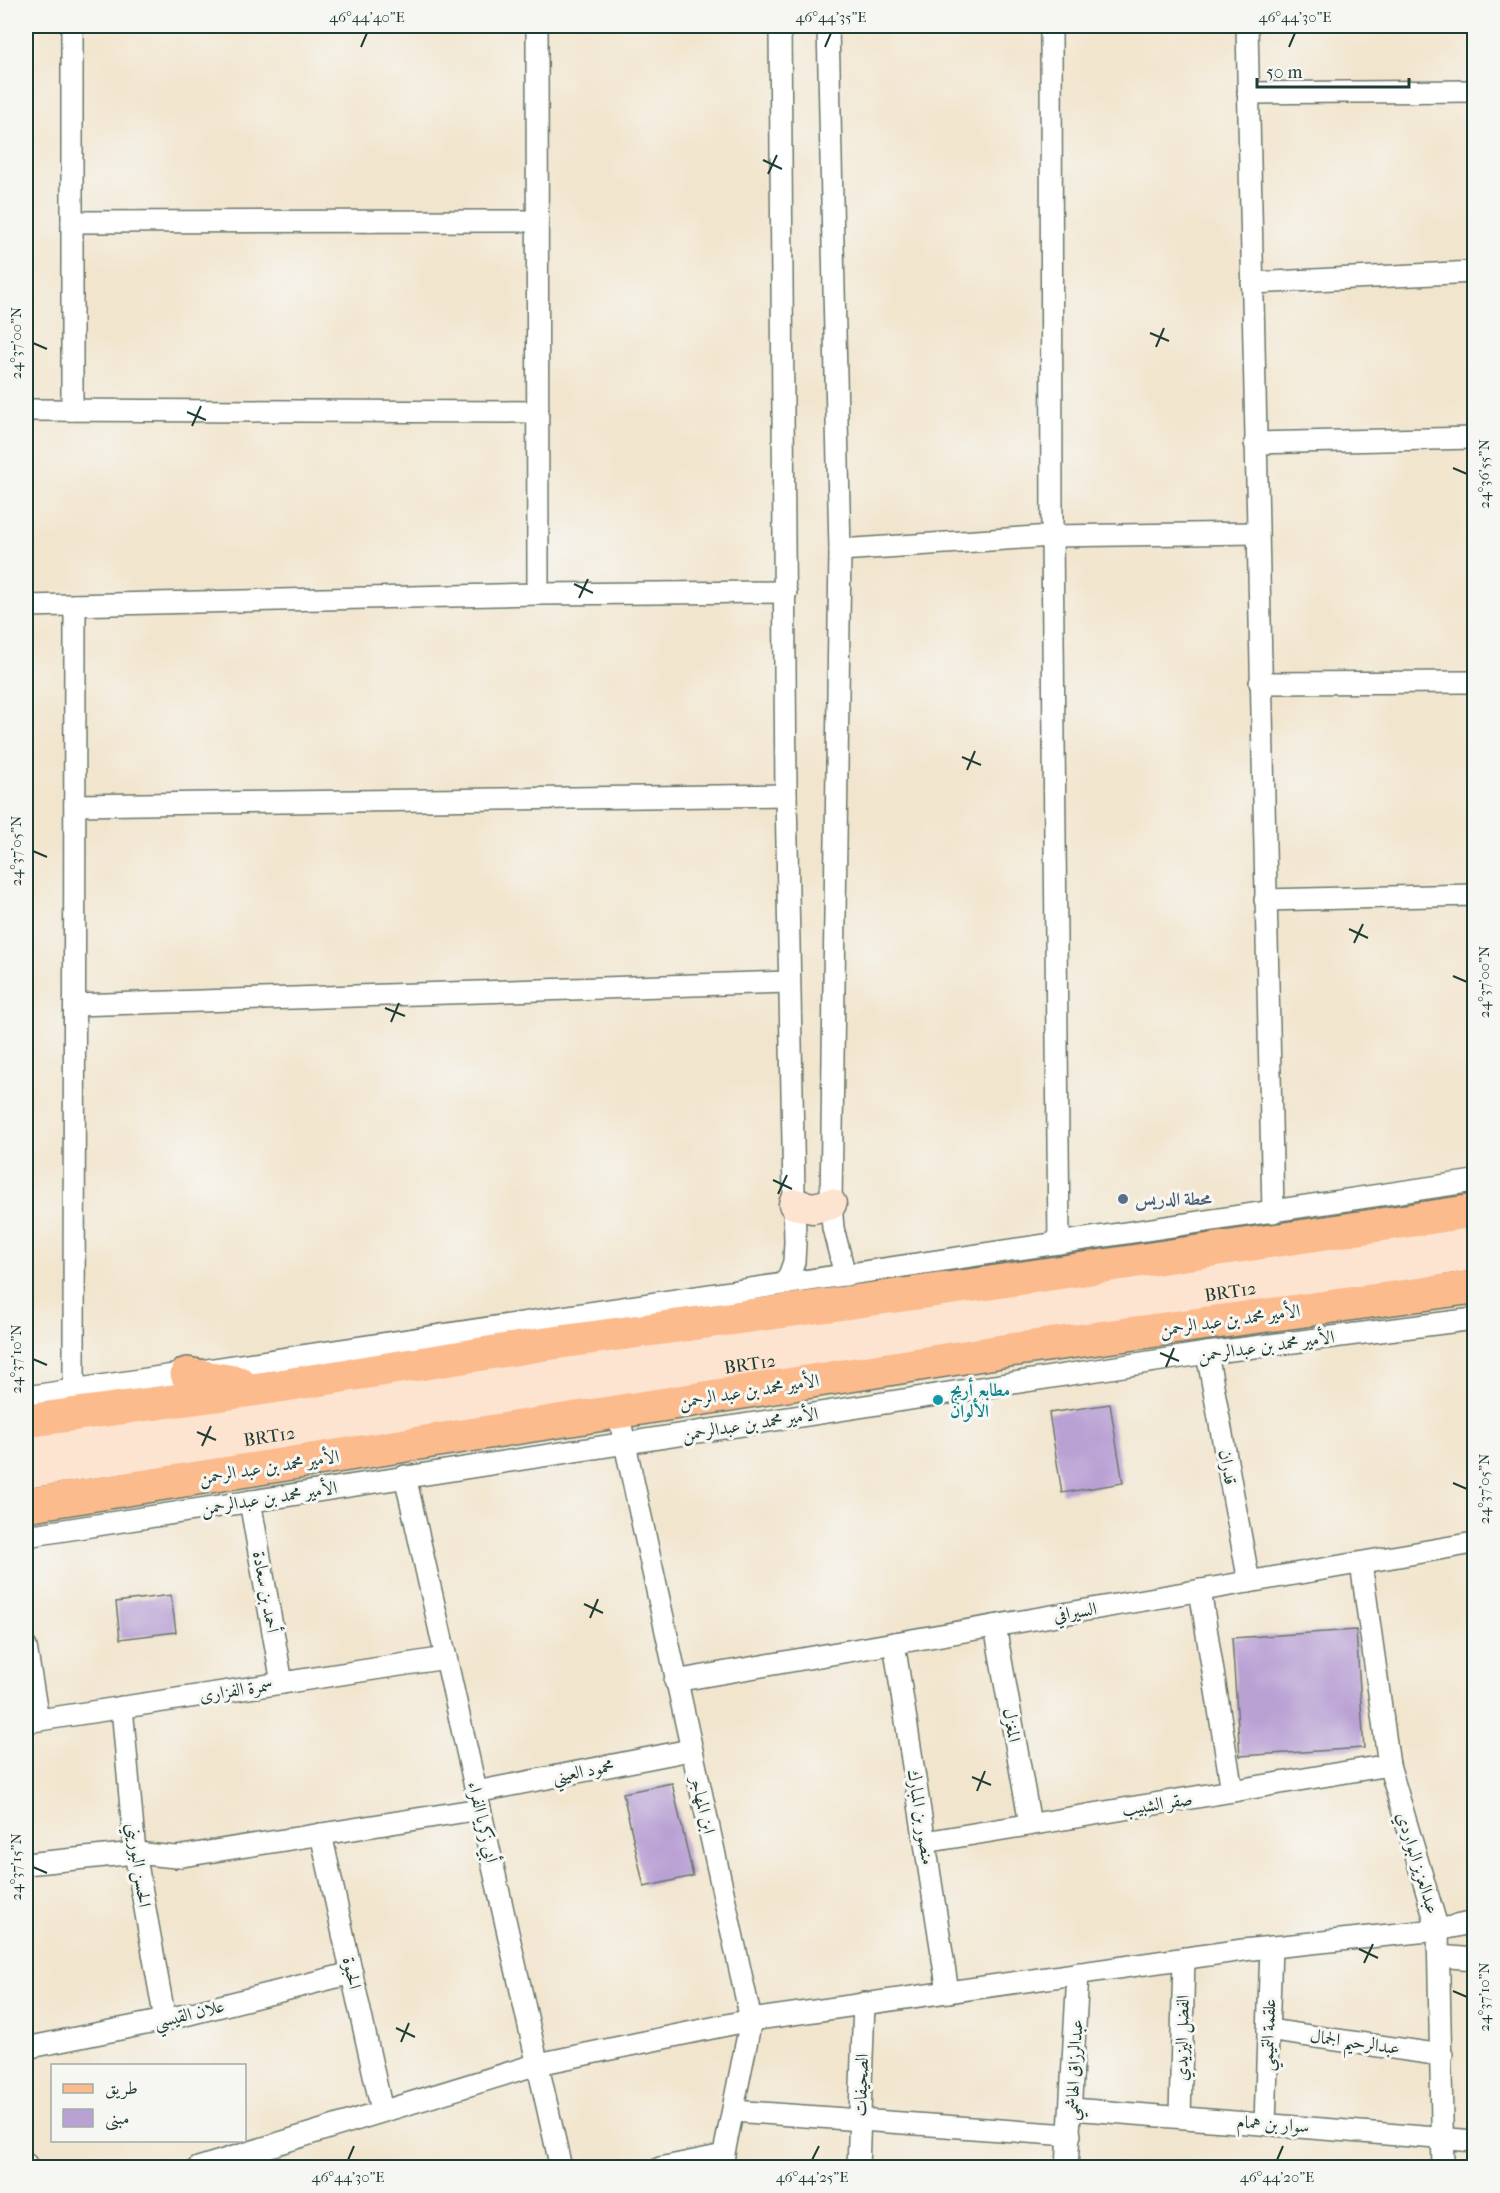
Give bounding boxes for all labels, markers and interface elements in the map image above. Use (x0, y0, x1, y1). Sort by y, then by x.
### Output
text: 46°44'40"E (329, 8, 405, 26)
text: 46°44'35"E (795, 8, 867, 26)
text: 46°44'30"E (1259, 8, 1331, 26)
scale bar (1257, 51, 1408, 89)
text: 50 m (1266, 62, 1303, 83)
text: 24°37'00"N (7, 306, 25, 379)
text: 24°36'55"N (1475, 439, 1493, 509)
text: 24°37'05"N (7, 815, 25, 886)
text: 24°37'00"N (1475, 945, 1493, 1018)
place label: محطة الدريس (1135, 1189, 1213, 1211)
marker: محطة الدريس (1116, 1192, 1130, 1206)
street label: BRT12 (1203, 1278, 1258, 1306)
street label: الأمير محمد بن عبد الرحمن (1158, 1297, 1302, 1342)
text: 24°37'10"N (7, 1324, 25, 1394)
street label: الأمير محمد بن عبدالرحمن (1196, 1324, 1336, 1367)
street label: BRT12 (723, 1350, 777, 1379)
street label: الأمير محمد بن عبد الرحمن (677, 1367, 821, 1414)
place label: مطابع أريج الألوان (950, 1377, 1010, 1422)
marker: مطابع أريج الألوان (931, 1393, 945, 1407)
street label: الأمير محمد بن عبدالرحمن (680, 1400, 820, 1447)
street label: BRT12 (242, 1423, 297, 1451)
street label: الأمير محمد بن عبد الرحمن (197, 1443, 341, 1490)
street label: قدران (1214, 1448, 1241, 1486)
text: 24°37'05"N (1475, 1453, 1493, 1524)
street label: الأمير محمد بن عبدالرحمن (199, 1474, 339, 1521)
street label: أحمد بن سعادة (248, 1549, 286, 1635)
street label: السيرافي (1052, 1598, 1099, 1631)
street label: سمرة الفزارى (198, 1674, 274, 1708)
street label: المغزل (997, 1707, 1025, 1744)
street label: محمود العيني (550, 1755, 617, 1794)
street label: منصور بن المبارك (903, 1768, 938, 1867)
street label: ابن المهاجر (685, 1772, 719, 1836)
street label: أبي زكريا الفراء (459, 1779, 505, 1866)
street label: صقر الشبيب (1120, 1789, 1194, 1821)
street label: عبدالعزيز البواردي (1388, 1809, 1443, 1918)
street label: الحسن البوريني (117, 1821, 155, 1909)
text: 24°37'15"N (7, 1833, 25, 1901)
street label: الحبوة (338, 1955, 365, 1991)
text: 24°37'10"N (1475, 1962, 1493, 2032)
street label: الفضل اليزيدي (1171, 1995, 1198, 2081)
street label: علان القيسي (152, 1996, 228, 2039)
street label: علقمة التميمي (1257, 1998, 1286, 2072)
street label: عبدالرزاق الهاشمي (1061, 2019, 1094, 2121)
street label: عبدالرحيم الجمال (1308, 2026, 1401, 2066)
street label: الصحيفات (850, 2053, 873, 2117)
legend (51, 2064, 246, 2142)
text: طريق (105, 2078, 138, 2100)
text: مبنى (105, 2108, 130, 2131)
street label: سوار بن همام (1235, 2111, 1310, 2143)
text: 46°44'30"E (312, 2168, 384, 2186)
text: 46°44'25"E (776, 2168, 848, 2186)
text: 46°44'20"E (1240, 2168, 1314, 2186)

